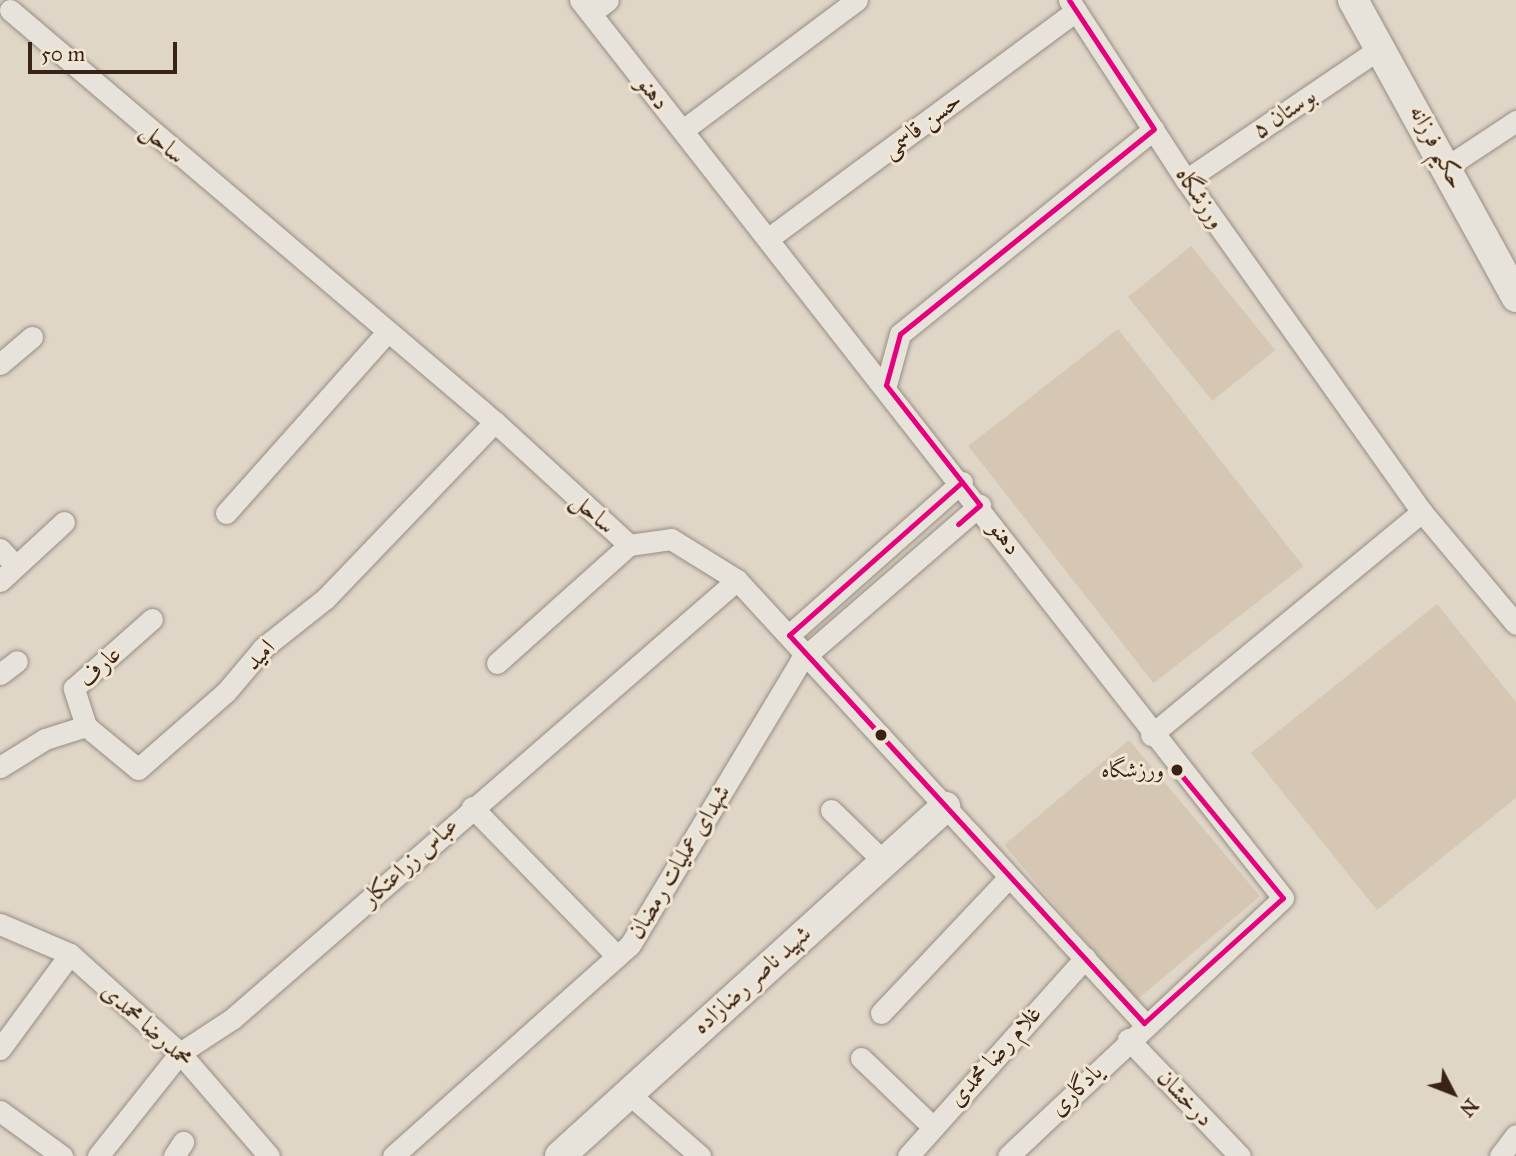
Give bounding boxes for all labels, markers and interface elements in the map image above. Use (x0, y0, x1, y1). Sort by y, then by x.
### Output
scale bar (32, 28, 180, 72)
text: 50 m (41, 41, 85, 67)
street label: دهنو (631, 70, 675, 116)
street label: بوستان ۵ (1247, 81, 1321, 145)
street label: حسن قاسمی (876, 86, 968, 164)
street label: حکیم فرزانه (1403, 100, 1471, 194)
street label: ساحل (135, 116, 191, 170)
street label: ورزشگاه (1169, 162, 1231, 234)
street label: ساحل (565, 486, 621, 540)
street label: دهنو (983, 515, 1027, 561)
street label: امید (239, 634, 281, 676)
street label: عارف (73, 640, 127, 694)
unlabelled marker (874, 728, 888, 742)
place label: ورزشگاه (1101, 757, 1164, 783)
marker: ورزشگاه (1170, 763, 1184, 777)
street label: شهدای عملیات رمضان (622, 779, 736, 945)
street label: عباس زراعتکار (356, 811, 464, 913)
street label: شهید ناصر رضازاده (687, 919, 817, 1041)
street label: محمدرضا محمدی (95, 977, 199, 1073)
street label: غلام رضا محمدی (942, 1000, 1048, 1112)
street label: یادگاری (1043, 1058, 1109, 1122)
north arrow (1418, 1058, 1488, 1128)
street label: درخشان (1151, 1063, 1219, 1133)
text: N (1455, 1094, 1483, 1121)

